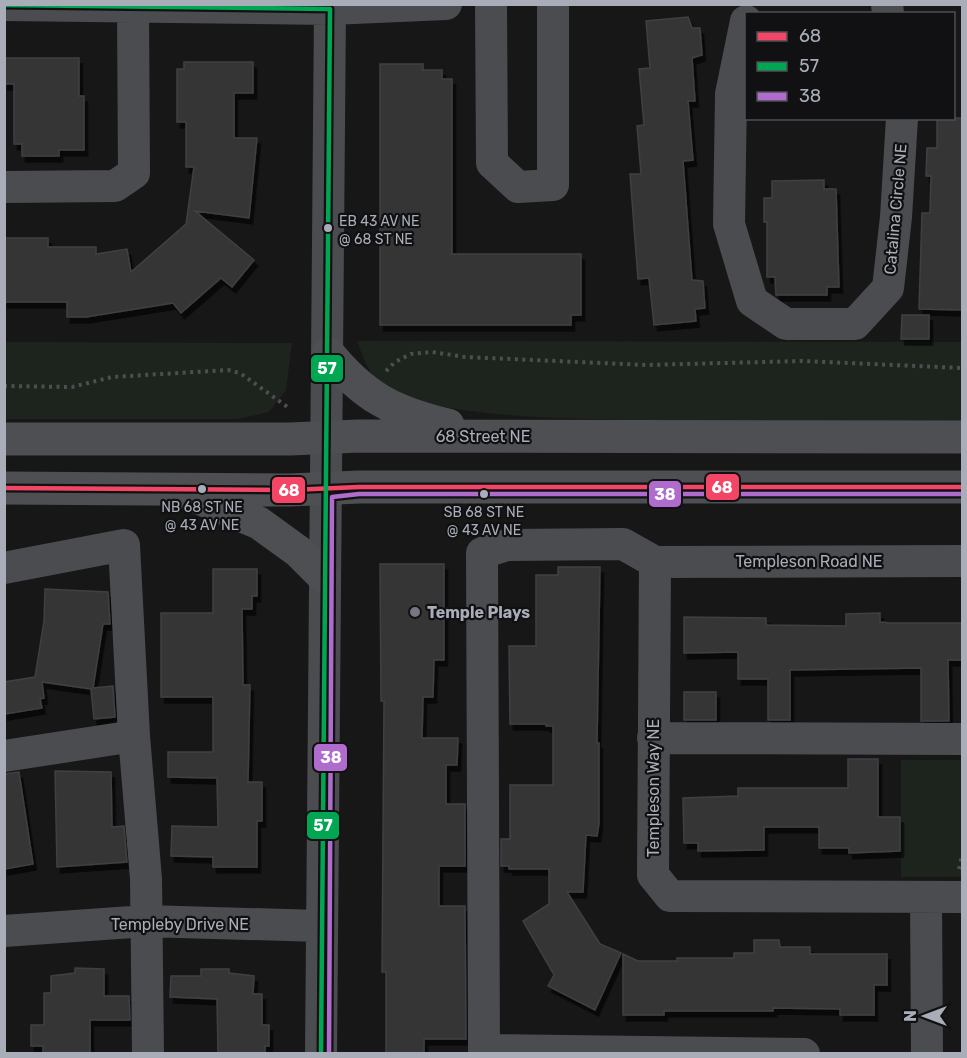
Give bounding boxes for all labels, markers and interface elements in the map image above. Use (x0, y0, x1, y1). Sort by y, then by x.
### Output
legend (745, 12, 955, 120)
text: 68 (799, 25, 821, 47)
text: 57 (799, 55, 819, 77)
text: 38 (799, 85, 821, 107)
street label: Catalina Circle NE (880, 143, 911, 275)
place label: EB 43 AV NE @ 68 ST NE (339, 213, 420, 248)
marker: EB 43 AV NE @ 68 ST NE (322, 222, 334, 234)
line badge: 57 (310, 354, 344, 383)
text: 57 (317, 359, 337, 378)
street label: 68 Street NE (436, 427, 530, 446)
line badge: 68 (705, 473, 740, 501)
line badge: 68 (271, 476, 306, 504)
text: 68 (711, 478, 733, 497)
line badge: 38 (648, 480, 682, 508)
text: 68 (278, 481, 300, 500)
marker: NB 68 ST NE @ 43 AV NE (196, 483, 208, 495)
text: 38 (654, 485, 676, 504)
marker: SB 68 ST NE @ 43 AV NE (478, 488, 490, 500)
place label: NB 68 ST NE @ 43 AV NE (161, 499, 243, 534)
place label: SB 68 ST NE @ 43 AV NE (444, 504, 524, 539)
street label: Templeson Road NE (736, 552, 882, 571)
place label: Temple Plays (427, 603, 530, 622)
marker: Temple Plays (408, 605, 422, 619)
street label: Templeson Way NE (644, 719, 663, 857)
line badge: 38 (313, 743, 348, 772)
text: 38 (320, 748, 342, 767)
line badge: 57 (306, 811, 340, 840)
text: 57 (313, 816, 333, 835)
street label: Templeby Drive NE (111, 915, 249, 934)
north arrow (895, 986, 955, 1046)
text: N (901, 1010, 920, 1022)

